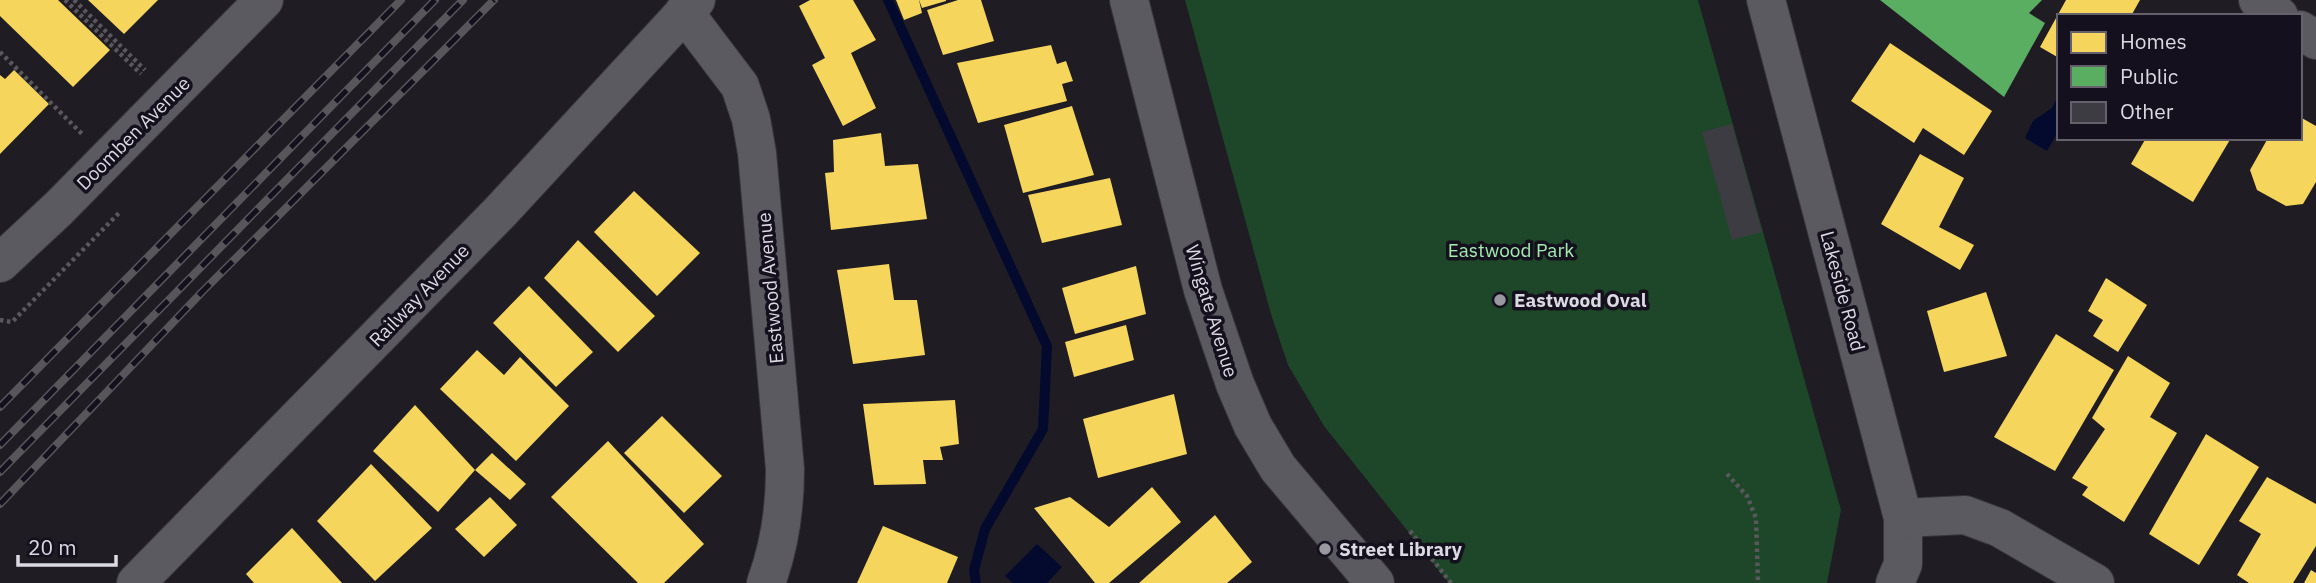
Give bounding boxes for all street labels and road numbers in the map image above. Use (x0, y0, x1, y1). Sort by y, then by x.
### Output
street label: Doomben Avenue (71, 71, 195, 195)
street label: Eastwood Avenue (751, 211, 789, 365)
street label: Lakeside Road (1815, 228, 1871, 354)
street label: Railway Avenue (364, 239, 474, 351)
street label: Wingate Avenue (1180, 242, 1244, 380)

